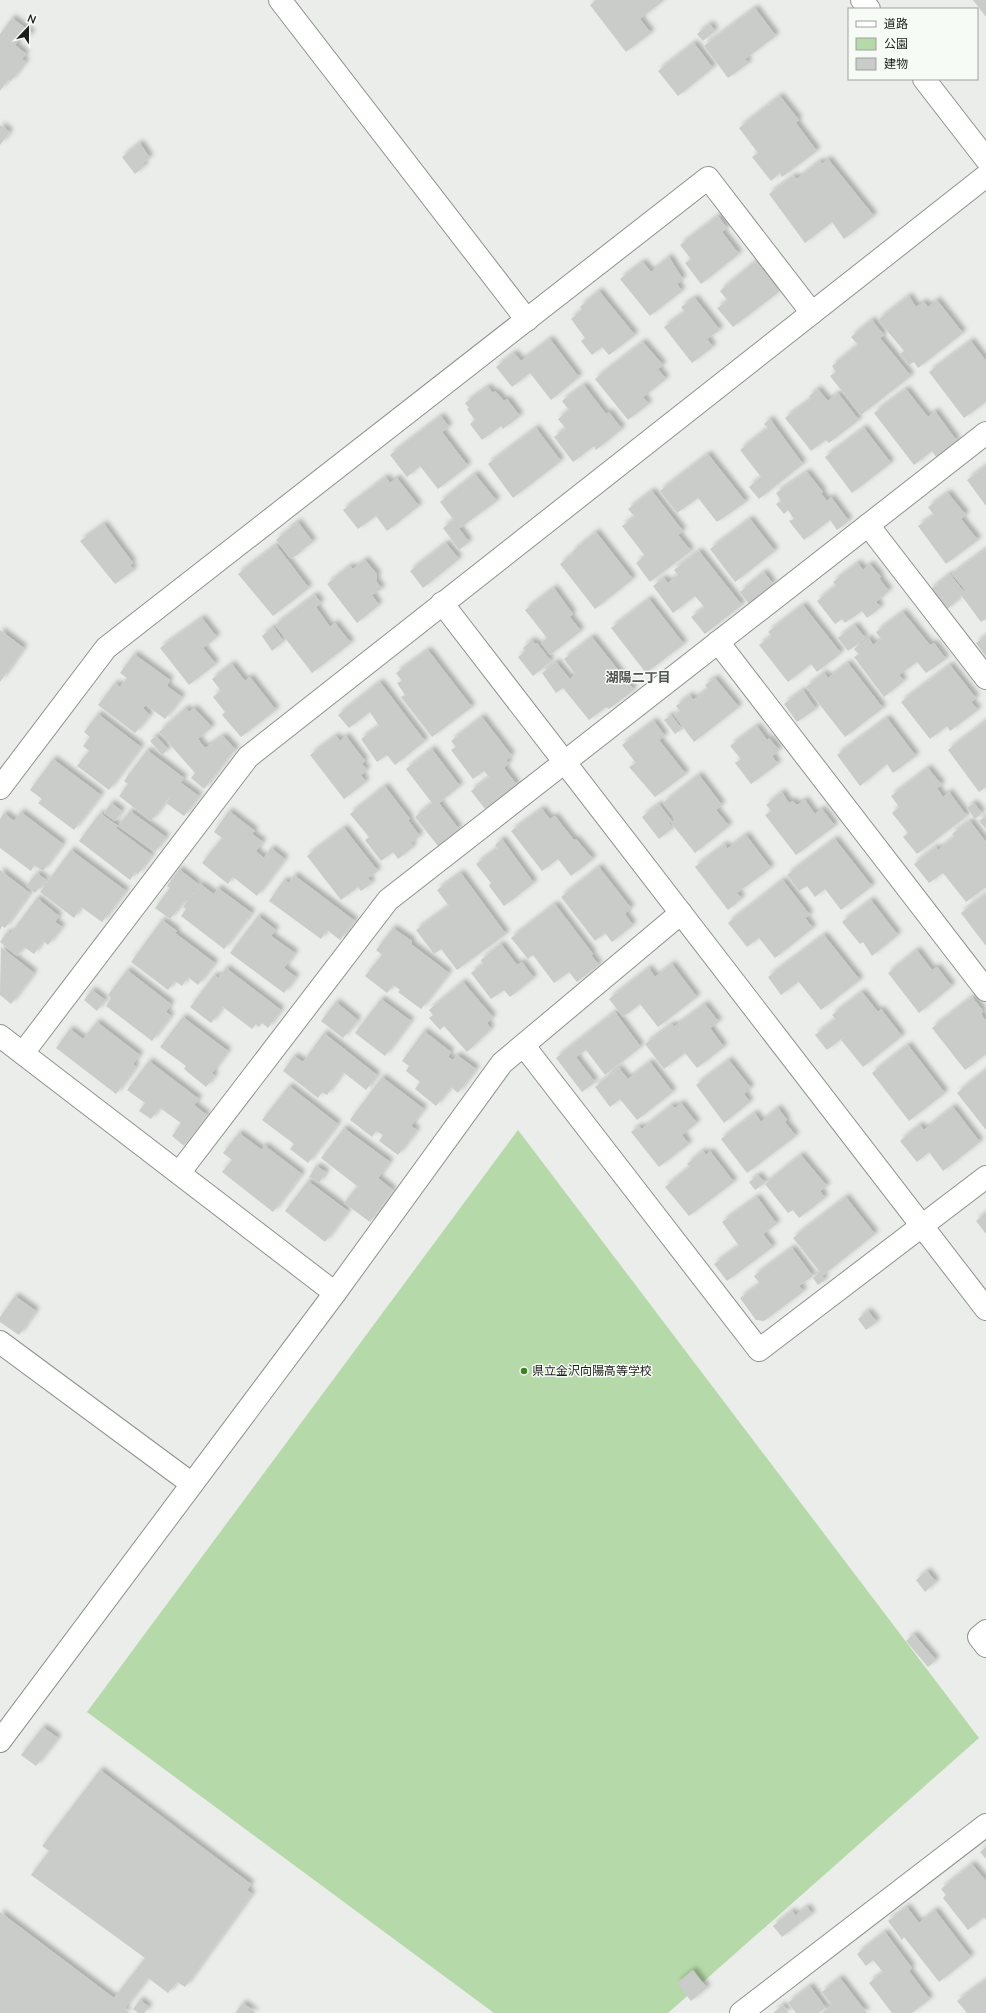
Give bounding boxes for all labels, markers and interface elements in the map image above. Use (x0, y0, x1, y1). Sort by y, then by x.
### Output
north arrow (8, 8, 48, 48)
legend (848, 8, 978, 80)
text: N (25, 11, 38, 28)
text: 道路 (884, 16, 908, 32)
text: 公園 (884, 36, 908, 52)
text: 建物 (884, 56, 908, 72)
district label: 湖陽二丁目 (605, 669, 671, 687)
place label: 県立金沢向陽高等学校 (532, 1363, 652, 1379)
marker: 県立金沢向陽高等学校 (519, 1366, 529, 1376)

